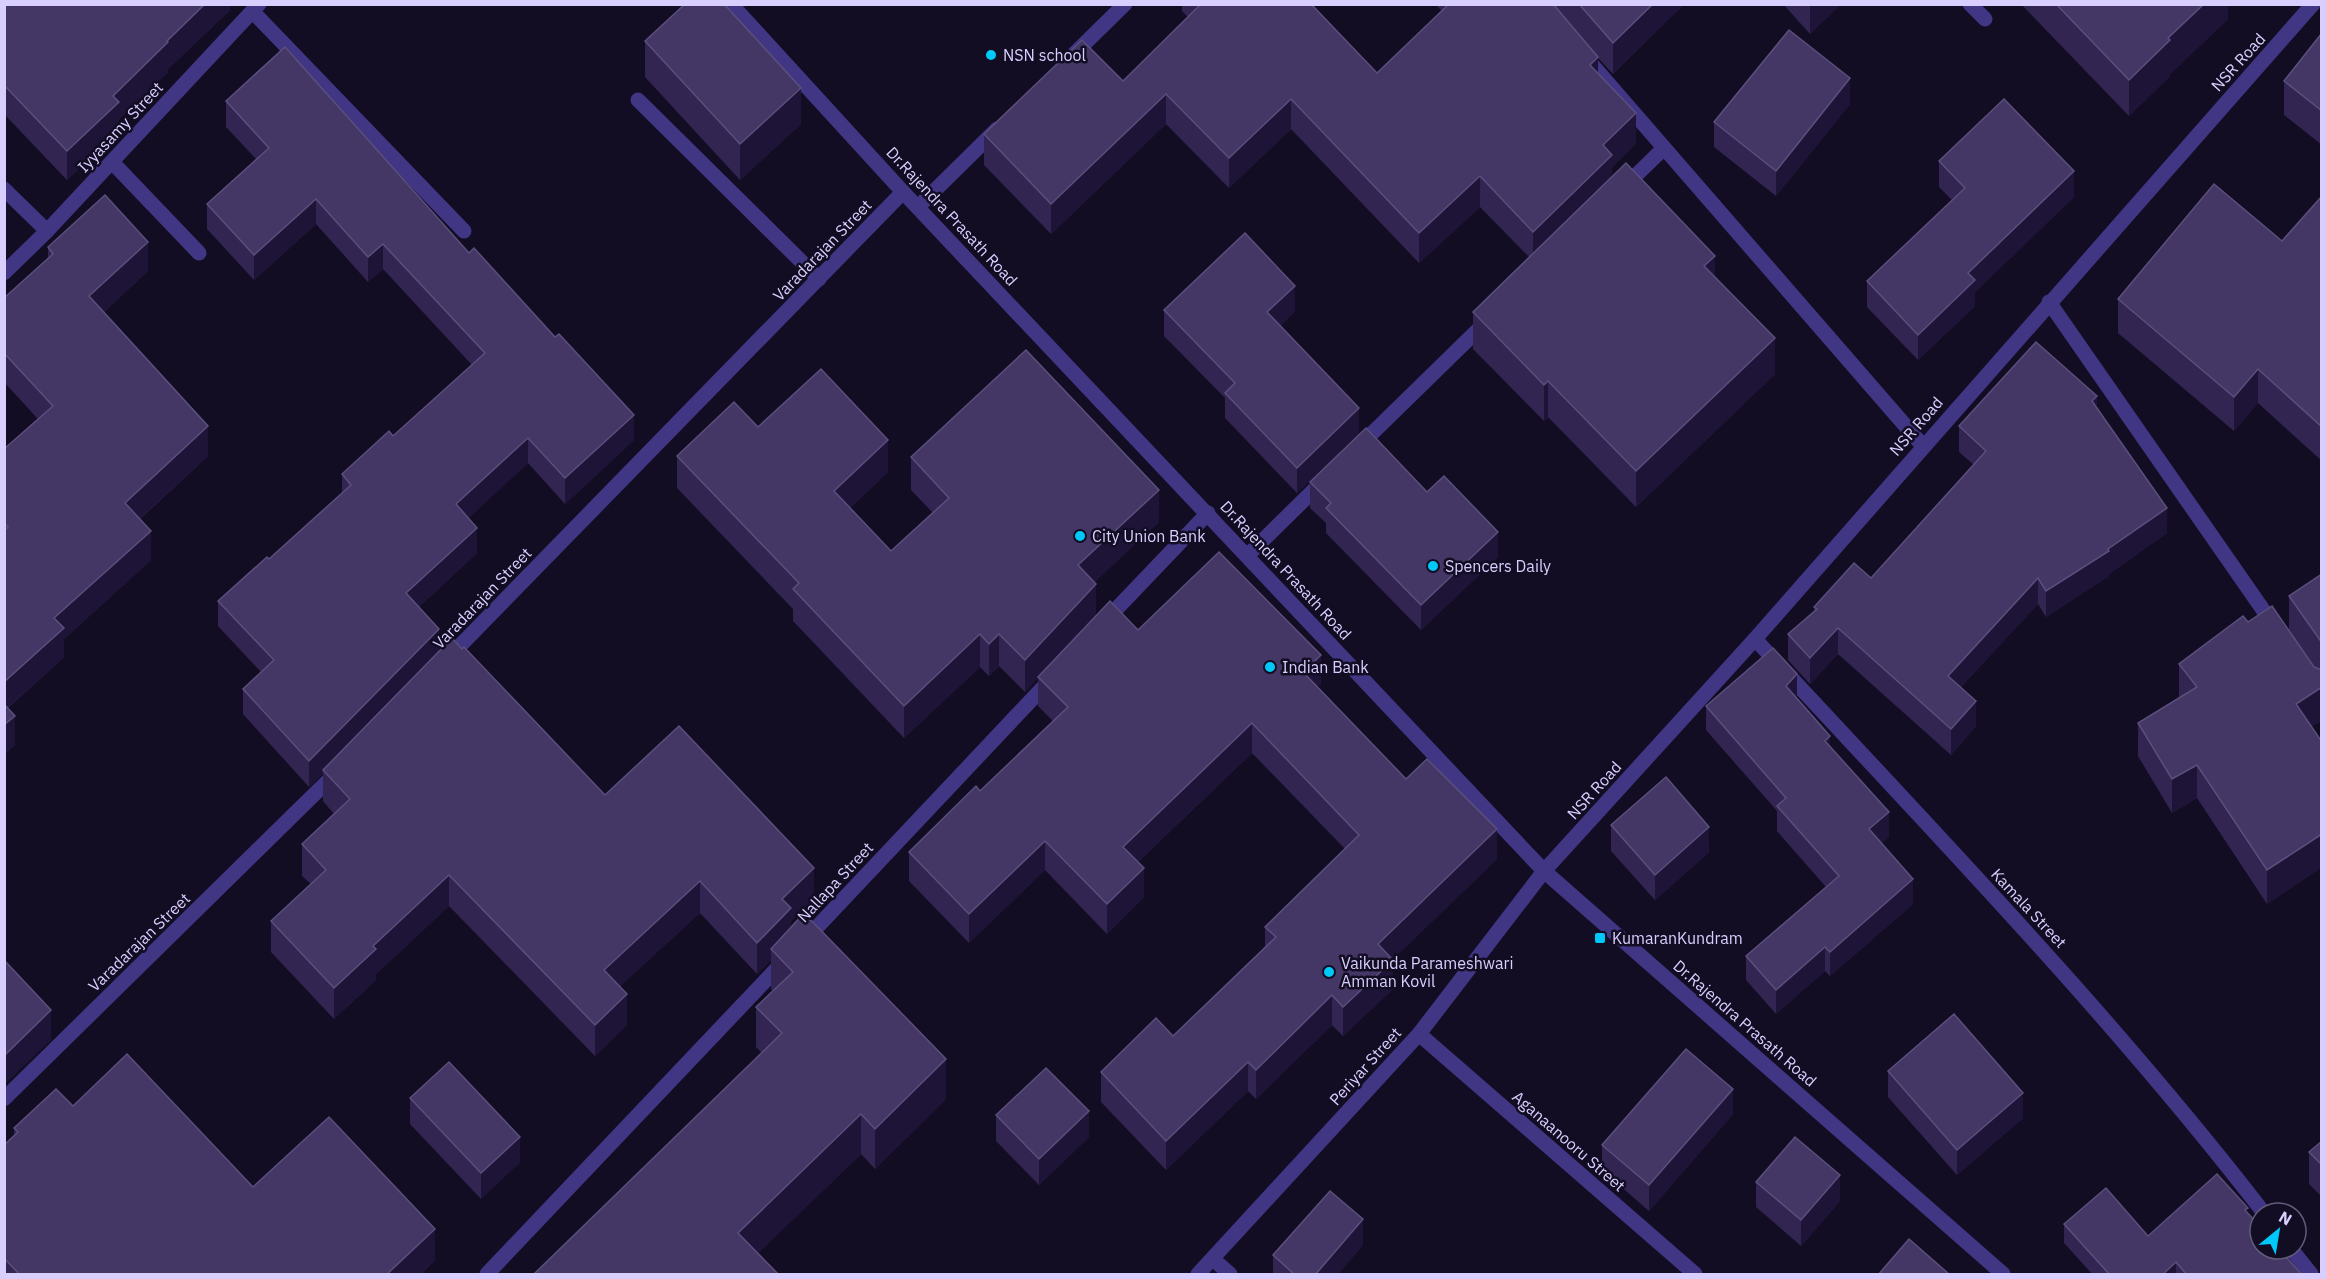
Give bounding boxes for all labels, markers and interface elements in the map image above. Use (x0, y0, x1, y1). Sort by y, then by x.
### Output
street label: NSR Road (2207, 29, 2269, 95)
place label: NSN school (1003, 45, 1086, 65)
marker: NSN school (984, 48, 998, 62)
street label: Iyyasamy Street (73, 78, 167, 176)
street label: Dr.Rajendra Prasath Road (882, 142, 1022, 290)
street label: Varadarajan Street (768, 195, 876, 305)
street label: NSR Road (1885, 392, 1947, 460)
street label: Dr.Rajendra Prasath Road (1216, 496, 1356, 644)
place label: City Union Bank (1092, 526, 1206, 546)
marker: City Union Bank (1073, 529, 1087, 543)
street label: Varadarajan Street (428, 543, 536, 653)
place label: Spencers Daily (1445, 556, 1551, 576)
marker: Spencers Daily (1426, 559, 1440, 573)
place label: Indian Bank (1282, 657, 1369, 677)
marker: Indian Bank (1263, 660, 1277, 674)
street label: NSR Road (1563, 757, 1625, 823)
street label: Nallapa Street (793, 838, 877, 926)
street label: Kamala Street (1987, 864, 2071, 952)
street label: Varadarajan Street (84, 888, 194, 996)
place label: KumaranKundram (1612, 928, 1743, 948)
marker: KumaranKundram (1593, 931, 1607, 945)
place label: Vaikunda Parameshwari Amman Kovil (1341, 953, 1513, 991)
street label: Dr.Rajendra Prasath Road (1669, 955, 1821, 1091)
marker: Vaikunda Parameshwari Amman Kovil (1322, 965, 1336, 979)
street label: Periyar Street (1325, 1023, 1405, 1109)
street label: Aganaanooru Street (1508, 1087, 1630, 1195)
north arrow (2248, 1201, 2308, 1261)
text: N (2275, 1206, 2296, 1230)

